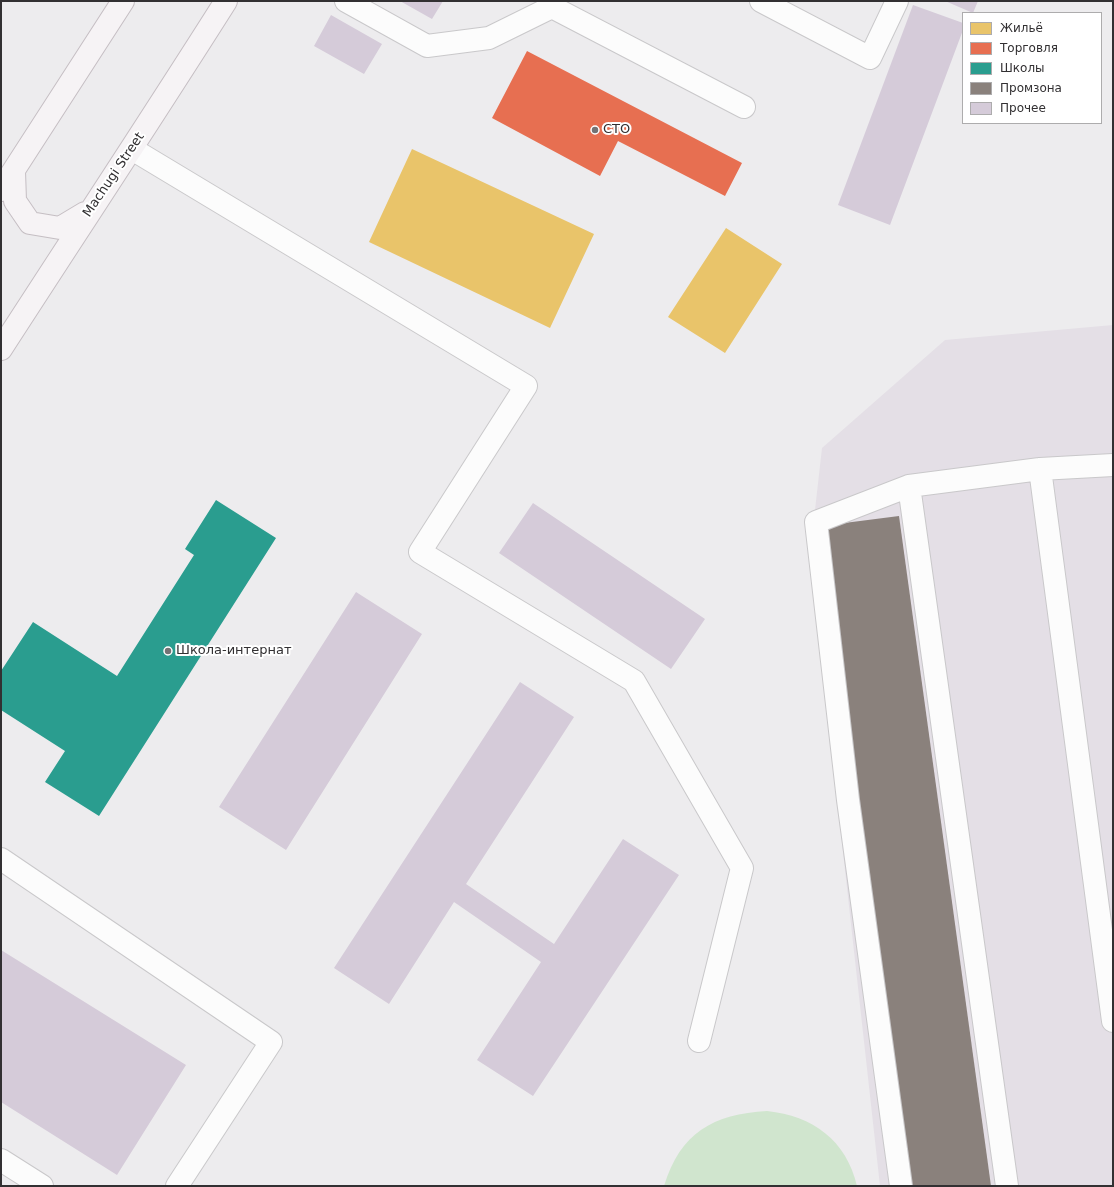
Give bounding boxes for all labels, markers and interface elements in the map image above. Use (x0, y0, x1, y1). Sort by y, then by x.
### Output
legend (962, 12, 1102, 124)
text: Жильё (1000, 21, 1043, 35)
text: Торговля (1000, 41, 1058, 55)
text: Школы (1000, 61, 1045, 75)
text: Промзона (1000, 81, 1062, 95)
text: Прочее (1000, 101, 1046, 115)
place label: СТО (603, 122, 630, 138)
marker: СТО (590, 125, 600, 135)
street label: Machugi Street (80, 130, 148, 220)
place label: Школа-интернат (176, 643, 291, 659)
marker: Школа-интернат (163, 646, 173, 656)

